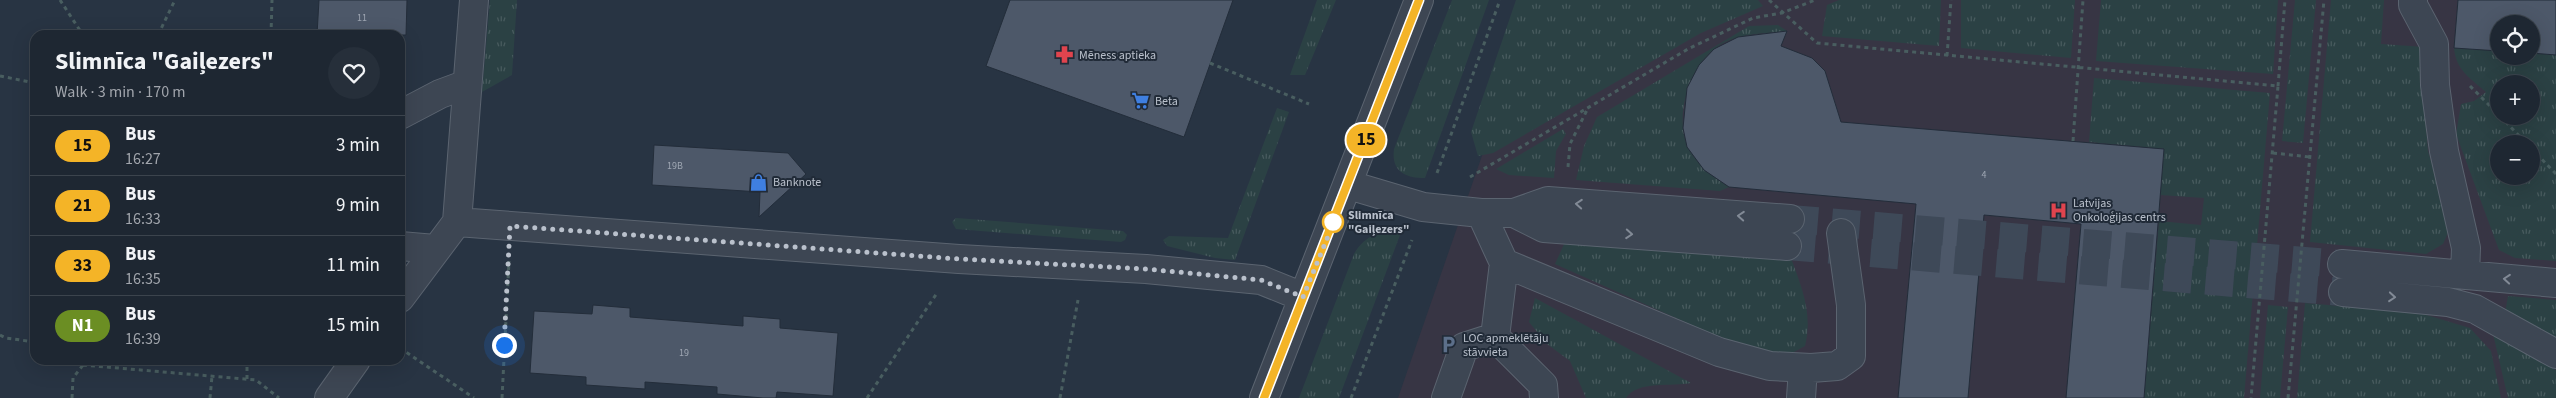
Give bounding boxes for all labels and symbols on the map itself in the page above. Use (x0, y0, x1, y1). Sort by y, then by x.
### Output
house number: 11 (357, 11, 367, 25)
pharmacy icon: Mēness aptieka (1055, 45, 1075, 65)
place label: Mēness aptieka (1079, 47, 1156, 64)
supermarket icon: Beta (1131, 91, 1151, 111)
place label: Beta (1155, 93, 1178, 110)
line badge: 15 (1344, 124, 1388, 156)
house number: 19B (667, 159, 683, 173)
house number: 4 (1982, 168, 1987, 182)
shop icon: Banknote (749, 172, 769, 192)
place label: Banknote (773, 174, 821, 191)
place label: Latvijas Onkoloģijas centrs (2073, 195, 2166, 226)
one-way arrow (1575, 198, 1583, 209)
hospital icon: Latvijas Onkoloģijas centrs (2049, 200, 2069, 220)
place label: Slimnīca "Gaiļezers" (1348, 207, 1409, 238)
one-way arrow (1737, 210, 1745, 221)
marker: Slimnīca "Gaiļezers" (1322, 211, 1344, 233)
one-way arrow (1626, 229, 1634, 240)
one-way arrow (2503, 274, 2511, 285)
one-way arrow (2388, 291, 2396, 302)
place label: LOC apmeklētāju stāvvieta (1463, 330, 1549, 361)
your location (492, 333, 517, 358)
parking icon: LOC apmeklētāju stāvvieta (1439, 335, 1459, 355)
house number: 19 (679, 346, 689, 360)

